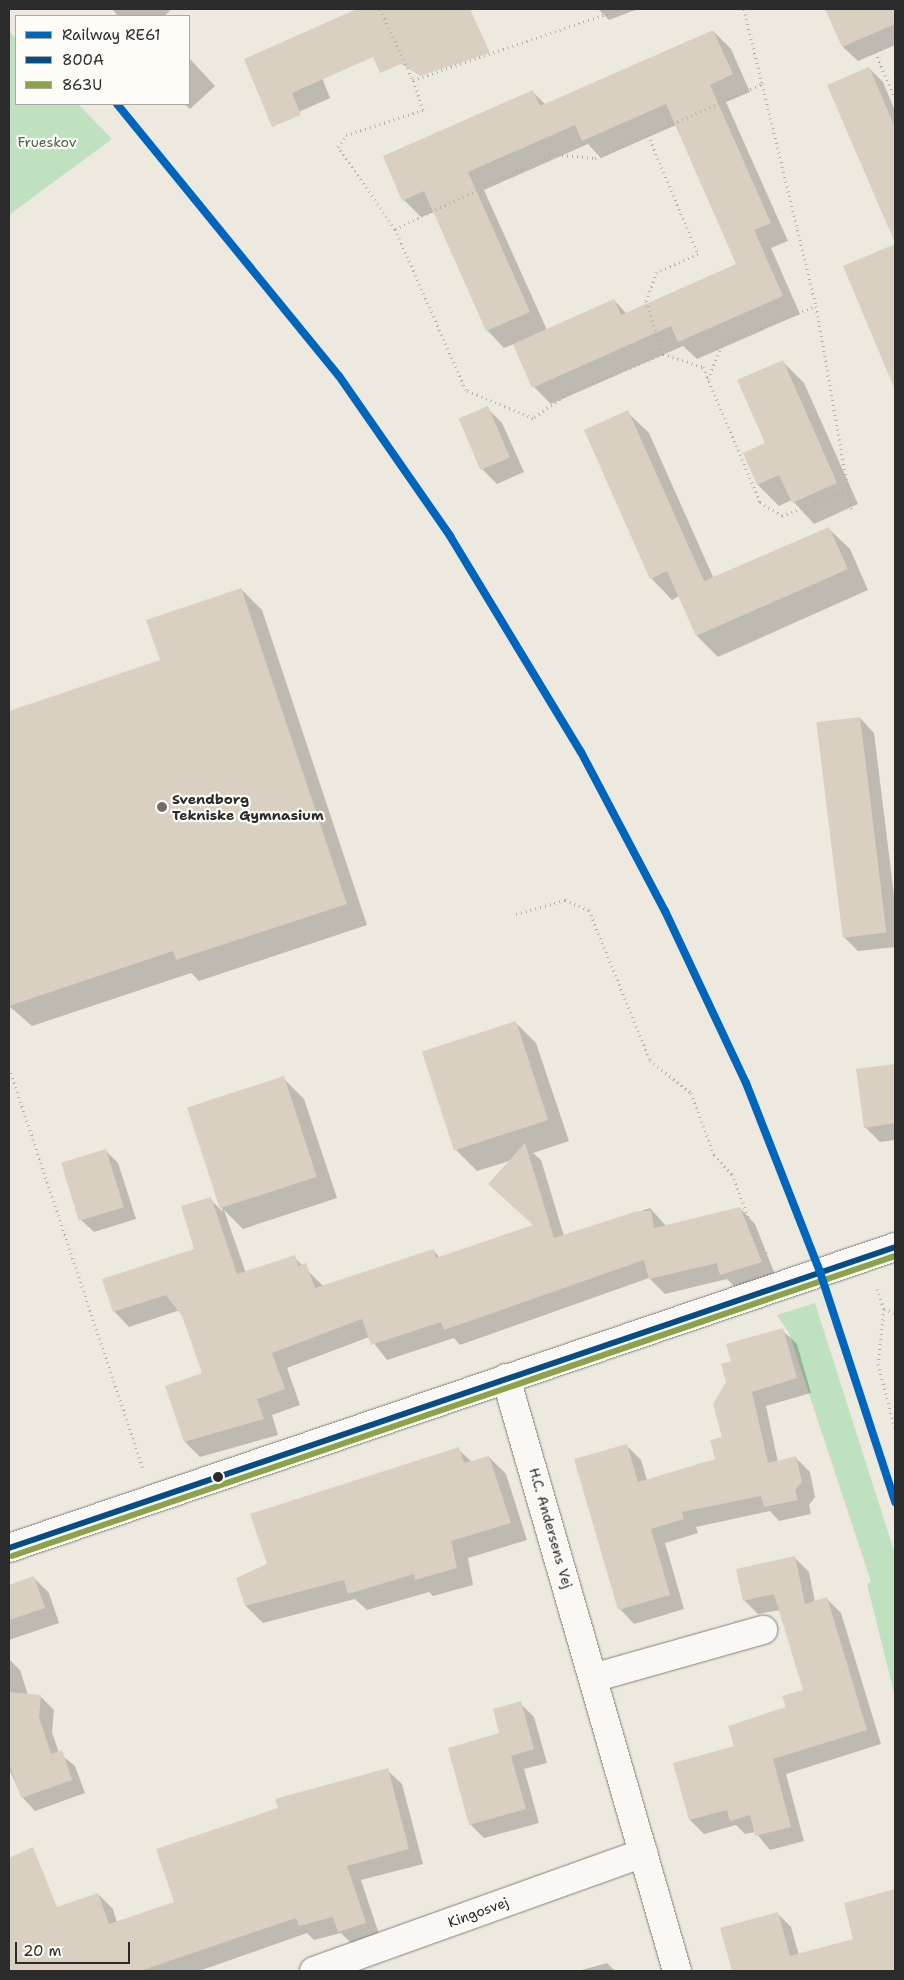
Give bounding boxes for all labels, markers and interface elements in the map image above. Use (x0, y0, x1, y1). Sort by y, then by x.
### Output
legend (15, 15, 190, 105)
text: Railway RE61 (62, 25, 161, 45)
text: 800A (62, 50, 104, 70)
text: 863U (62, 75, 102, 95)
park label: Frueskov (17, 134, 77, 150)
place label: Svendborg Tekniske Gymnasium (172, 791, 324, 824)
marker: Svendborg Tekniske Gymnasium (156, 801, 168, 813)
street label: H.C. Andersens Vej (526, 1466, 576, 1590)
unlabelled marker (213, 1472, 223, 1482)
street label: Kingosvej (445, 1893, 511, 1931)
scale bar (18, 1932, 132, 1964)
text: 20 m (23, 1941, 62, 1961)

